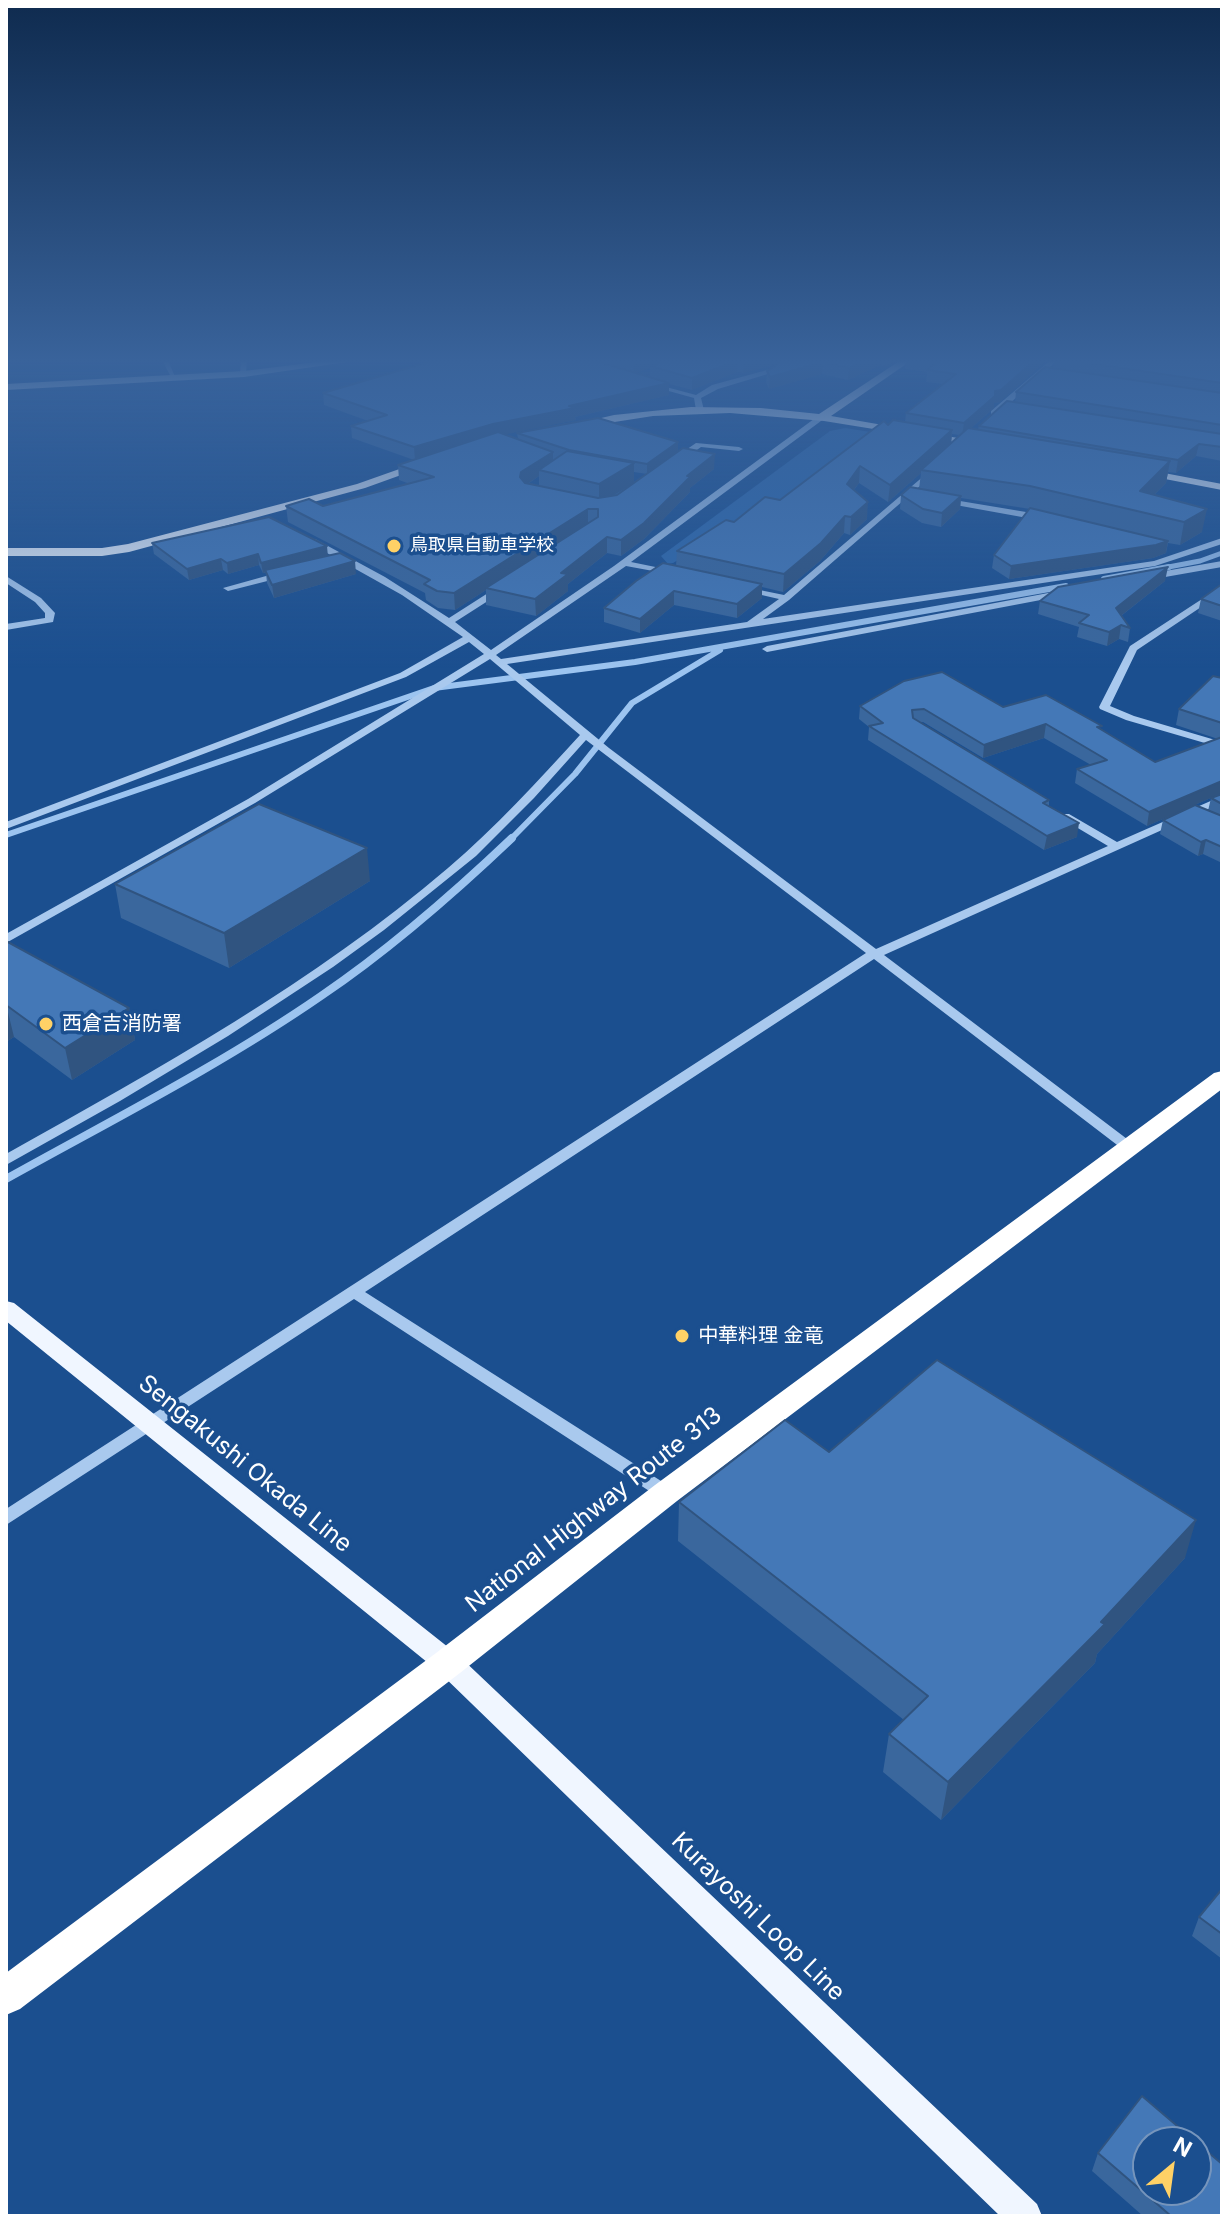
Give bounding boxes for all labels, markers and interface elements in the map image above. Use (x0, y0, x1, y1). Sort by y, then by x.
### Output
place label: 鳥取県自動車学校 (410, 535, 554, 557)
marker: 鳥取県自動車学校 (385, 537, 403, 555)
place label: 西倉吉消防署 (62, 1012, 182, 1036)
marker: 西倉吉消防署 (37, 1015, 55, 1033)
place label: 中華料理 金竜 (698, 1324, 824, 1348)
marker: 中華料理 金竜 (673, 1327, 691, 1345)
street label: Sengakushi Okada Line (133, 1369, 357, 1559)
street label: National Highway Route 313 (460, 1401, 728, 1619)
street label: Kurayoshi Loop Line (665, 1827, 851, 2007)
north arrow (1132, 2126, 1212, 2206)
text: N (1169, 2131, 1196, 2162)

